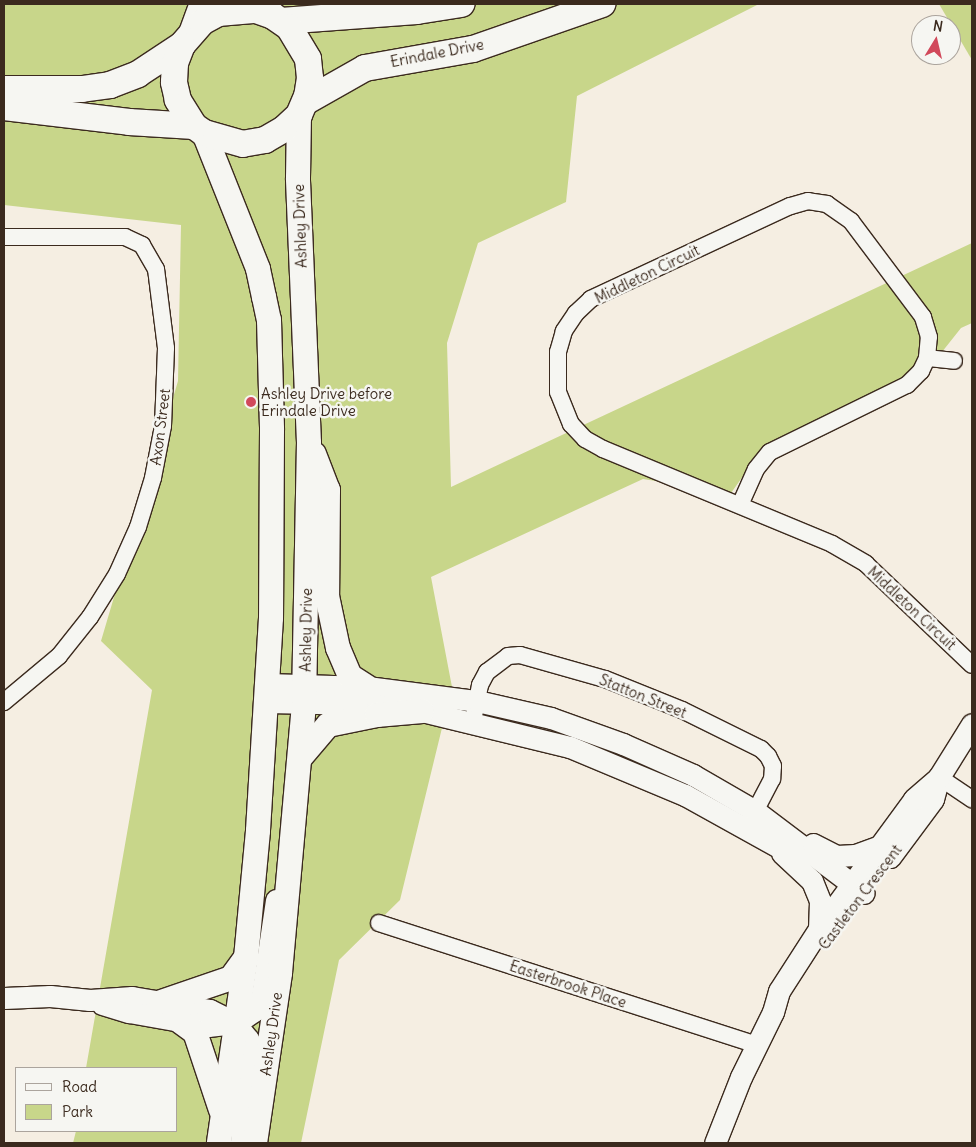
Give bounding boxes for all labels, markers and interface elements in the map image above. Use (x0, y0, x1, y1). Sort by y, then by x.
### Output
north arrow (911, 15, 961, 65)
text: N (932, 17, 944, 36)
street label: Erindale Drive (389, 35, 485, 71)
street label: Ashley Drive (290, 184, 310, 268)
street label: Middleton Circuit (592, 241, 702, 307)
place label: Ashley Drive before Erindale Drive (261, 384, 392, 419)
street label: Axon Street (146, 387, 174, 467)
marker: Ashley Drive before Erindale Drive (245, 396, 257, 408)
street label: Middleton Circuit (864, 562, 960, 654)
street label: Ashley Drive (296, 588, 316, 672)
street label: Statton Street (597, 670, 689, 722)
street label: Castleton Crescent (815, 841, 905, 953)
street label: Easterbrook Place (507, 957, 629, 1011)
street label: Ashley Drive (256, 991, 286, 1077)
legend (15, 1067, 178, 1132)
text: Road (62, 1077, 97, 1096)
text: Park (62, 1102, 93, 1121)

